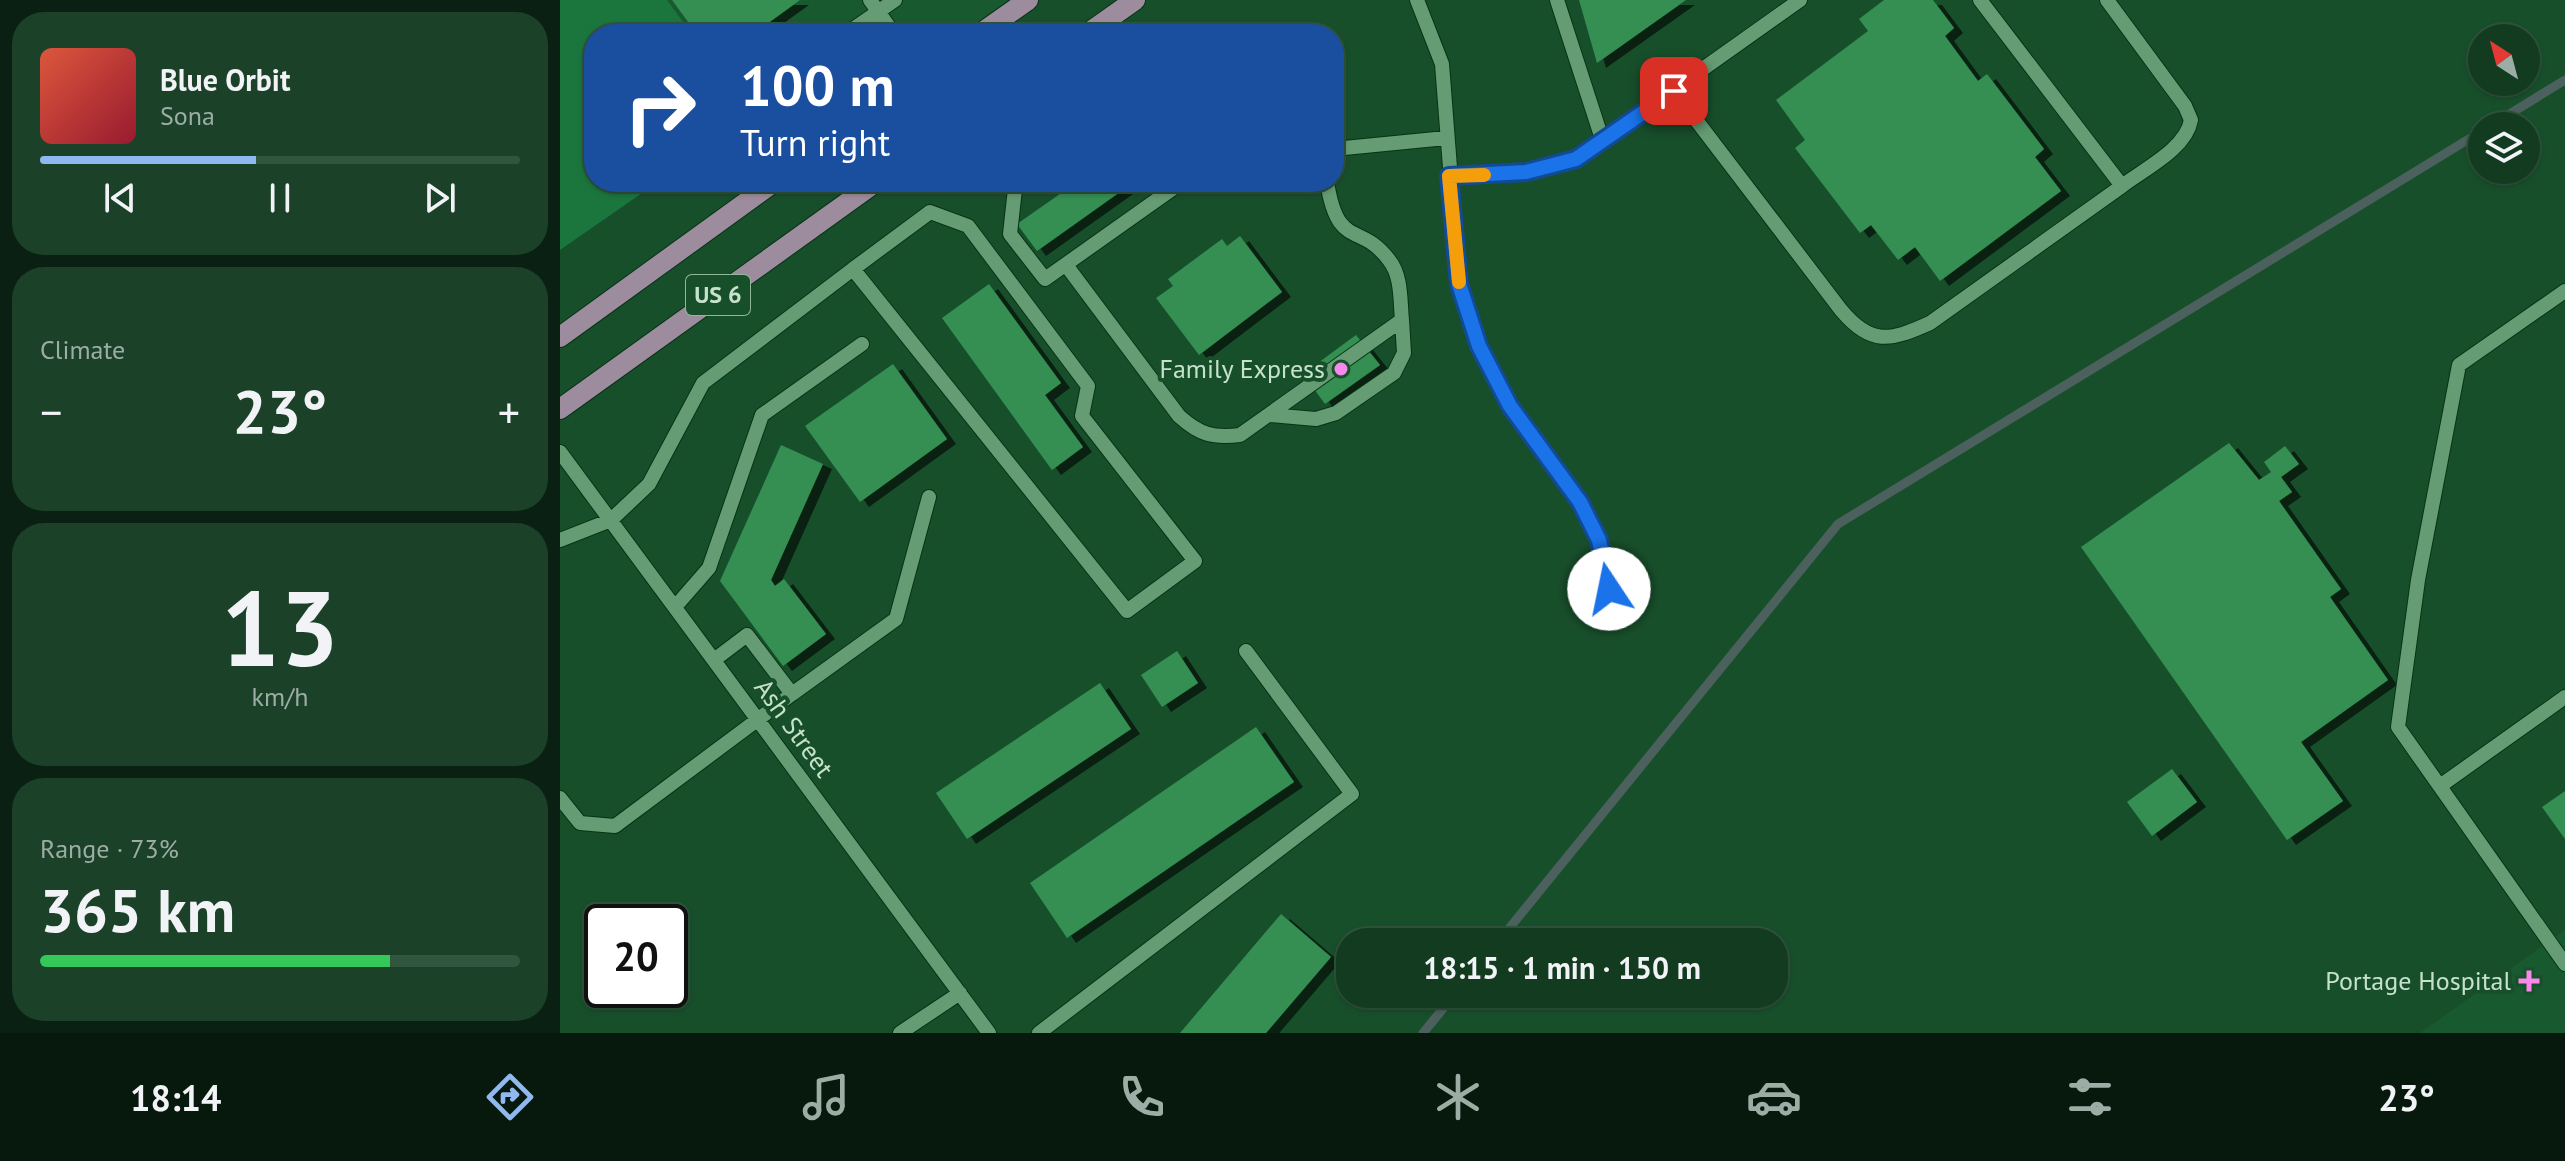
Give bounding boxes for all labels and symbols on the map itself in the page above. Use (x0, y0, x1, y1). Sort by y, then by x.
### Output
north arrow (2468, 24, 2540, 96)
pin (1640, 57, 1708, 125)
road number: US 6 (686, 275, 750, 315)
place label: Family Express (1160, 352, 1325, 385)
marker: Family Express (1332, 360, 1350, 378)
position arrow (1567, 547, 1651, 631)
street label: Ash Street (748, 672, 841, 784)
speed limit sign: 20 (584, 904, 688, 1008)
place label: Portage Hospital (2325, 964, 2511, 997)
marker: Portage Hospital (2518, 970, 2540, 992)

